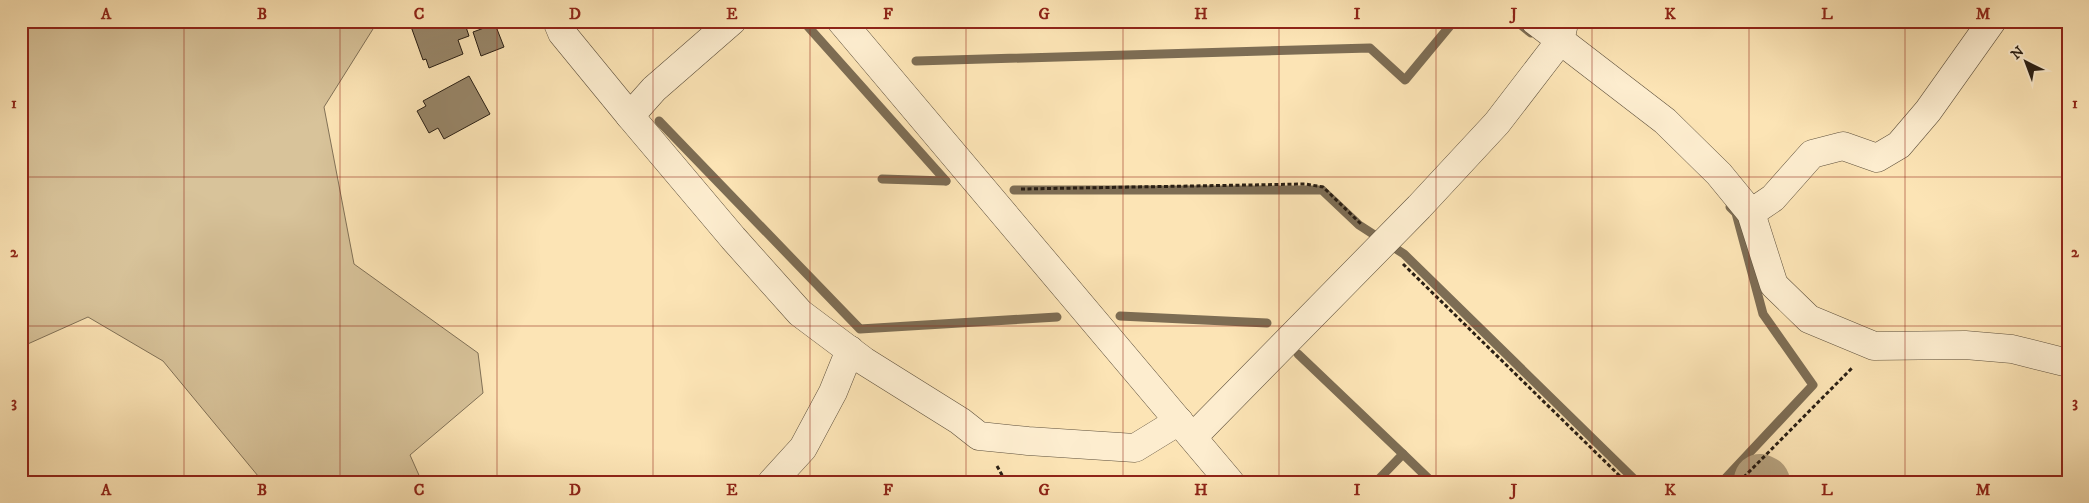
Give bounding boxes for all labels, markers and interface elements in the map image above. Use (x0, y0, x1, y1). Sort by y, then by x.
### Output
text: A (100, 4, 112, 24)
text: B (257, 4, 267, 24)
text: C (414, 4, 424, 24)
text: D (569, 4, 581, 24)
text: E (726, 4, 738, 24)
text: F (883, 4, 893, 24)
text: G (1038, 4, 1050, 24)
text: H (1194, 4, 1208, 24)
text: I (1354, 4, 1361, 24)
text: J (1509, 4, 1518, 24)
text: K (1664, 4, 1676, 24)
text: L (1821, 4, 1833, 24)
text: M (1976, 4, 1991, 24)
north arrow (2002, 38, 2052, 88)
text: N (2008, 42, 2029, 64)
text: 1 (11, 93, 17, 113)
text: 1 (2072, 93, 2078, 113)
text: 2 (10, 242, 19, 262)
text: 2 (2071, 242, 2080, 262)
text: 3 (11, 392, 17, 412)
text: 3 (2072, 392, 2078, 412)
text: A (100, 480, 112, 500)
text: B (257, 480, 267, 500)
text: C (414, 480, 424, 500)
text: D (569, 480, 581, 500)
text: E (726, 480, 738, 500)
text: F (883, 480, 893, 500)
text: G (1038, 480, 1050, 500)
text: H (1194, 480, 1208, 500)
text: I (1354, 480, 1361, 500)
text: J (1509, 480, 1518, 500)
text: K (1664, 480, 1676, 500)
text: L (1821, 480, 1833, 500)
text: M (1976, 480, 1991, 500)

